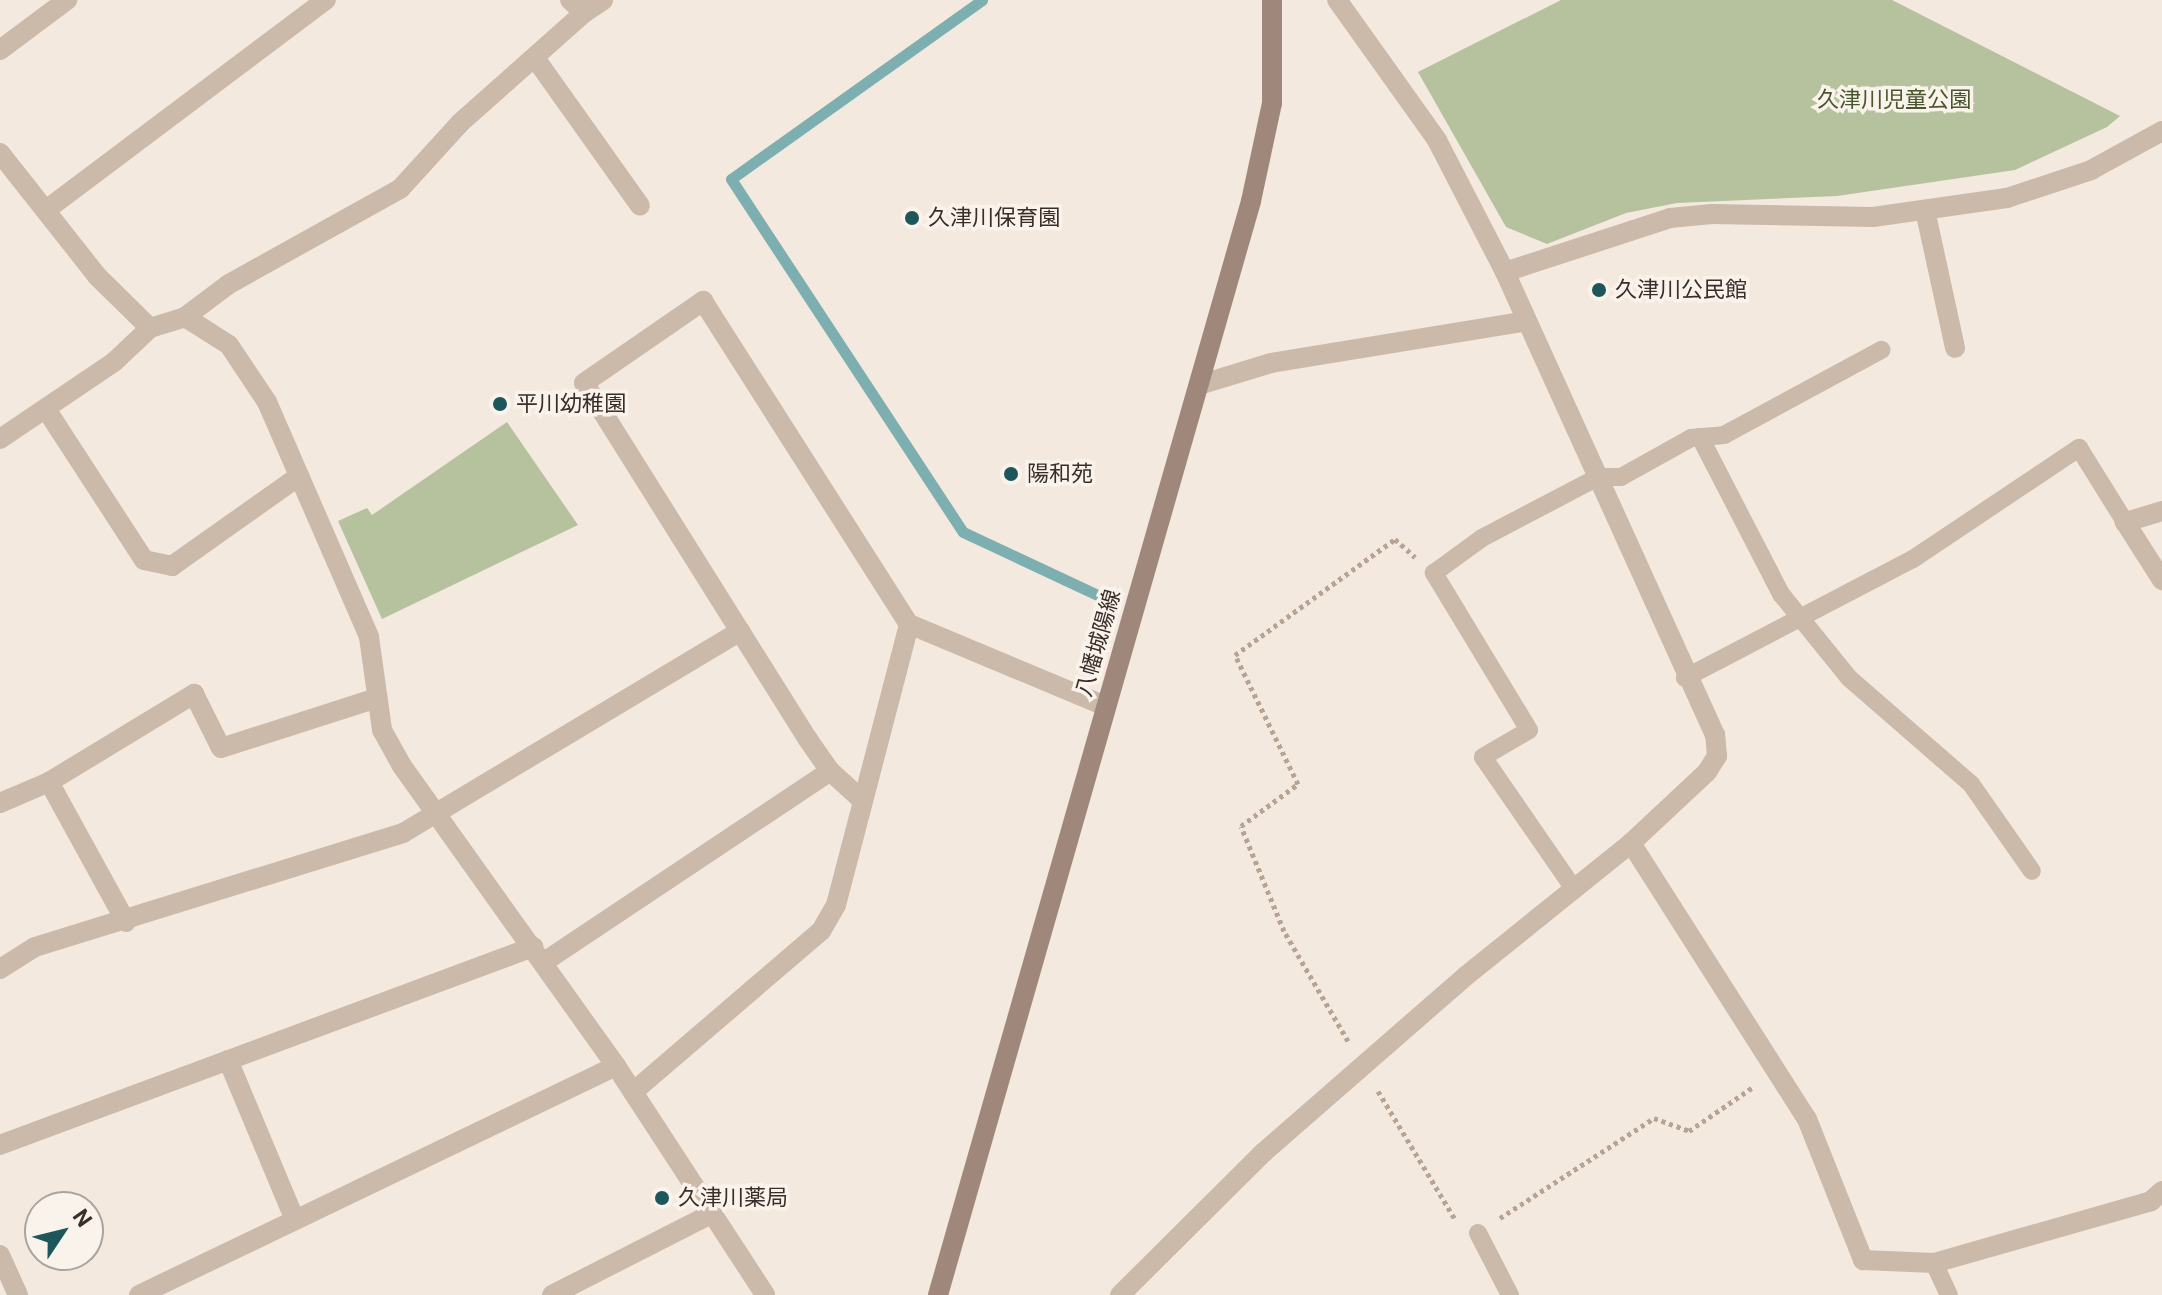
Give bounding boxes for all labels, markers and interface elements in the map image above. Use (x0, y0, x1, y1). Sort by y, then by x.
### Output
park label: 久津川児童公園 (1817, 87, 1971, 113)
place label: 久津川保育園 (928, 205, 1060, 231)
marker: 久津川保育園 (903, 209, 921, 227)
place label: 久津川公民館 (1615, 277, 1747, 303)
marker: 久津川公民館 (1590, 281, 1608, 299)
place label: 平川幼稚園 (516, 391, 626, 417)
marker: 平川幼稚園 (491, 395, 509, 413)
place label: 陽和苑 (1027, 461, 1093, 487)
marker: 陽和苑 (1002, 465, 1020, 483)
street label: 八幡城陽線 (1070, 586, 1126, 700)
place label: 久津川薬局 (678, 1185, 788, 1211)
marker: 久津川薬局 (653, 1189, 671, 1207)
north arrow (24, 1191, 104, 1271)
text: N (68, 1205, 97, 1232)

